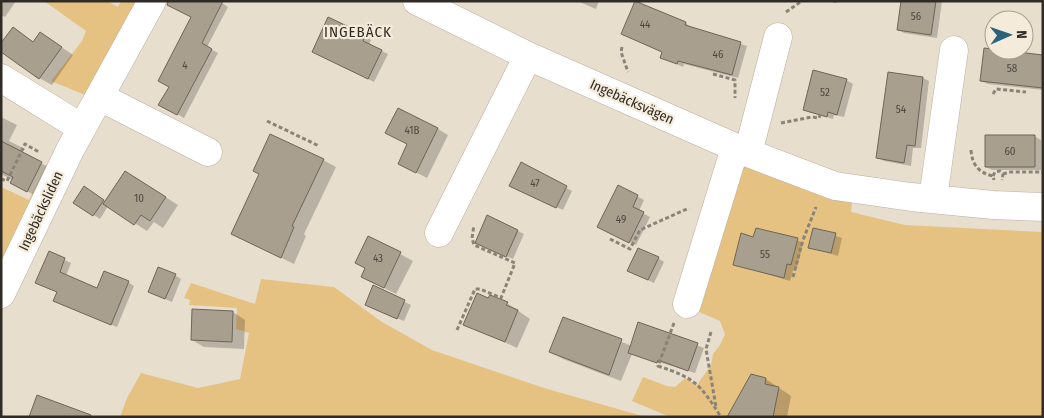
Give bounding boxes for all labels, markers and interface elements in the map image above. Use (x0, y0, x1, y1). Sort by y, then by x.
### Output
house number: 56 (911, 10, 922, 23)
north arrow (984, 10, 1034, 60)
house number: 44 (640, 18, 651, 31)
district label: INGEBÄCK (324, 23, 392, 41)
text: N (1013, 30, 1030, 39)
house number: 46 (713, 48, 724, 61)
house number: 4 (182, 59, 188, 72)
house number: 58 (1007, 62, 1018, 75)
street label: Ingebäcksvägen (587, 76, 677, 128)
house number: 52 (820, 86, 830, 99)
house number: 54 (896, 103, 907, 116)
house number: 41B (404, 124, 420, 137)
house number: 60 (1004, 145, 1016, 158)
street label: Ingebäcksliden (15, 168, 67, 254)
house number: 47 (530, 177, 540, 190)
house number: 10 (134, 192, 144, 205)
house number: 49 (616, 213, 626, 226)
house number: 55 (760, 248, 770, 261)
house number: 43 (373, 252, 383, 265)

